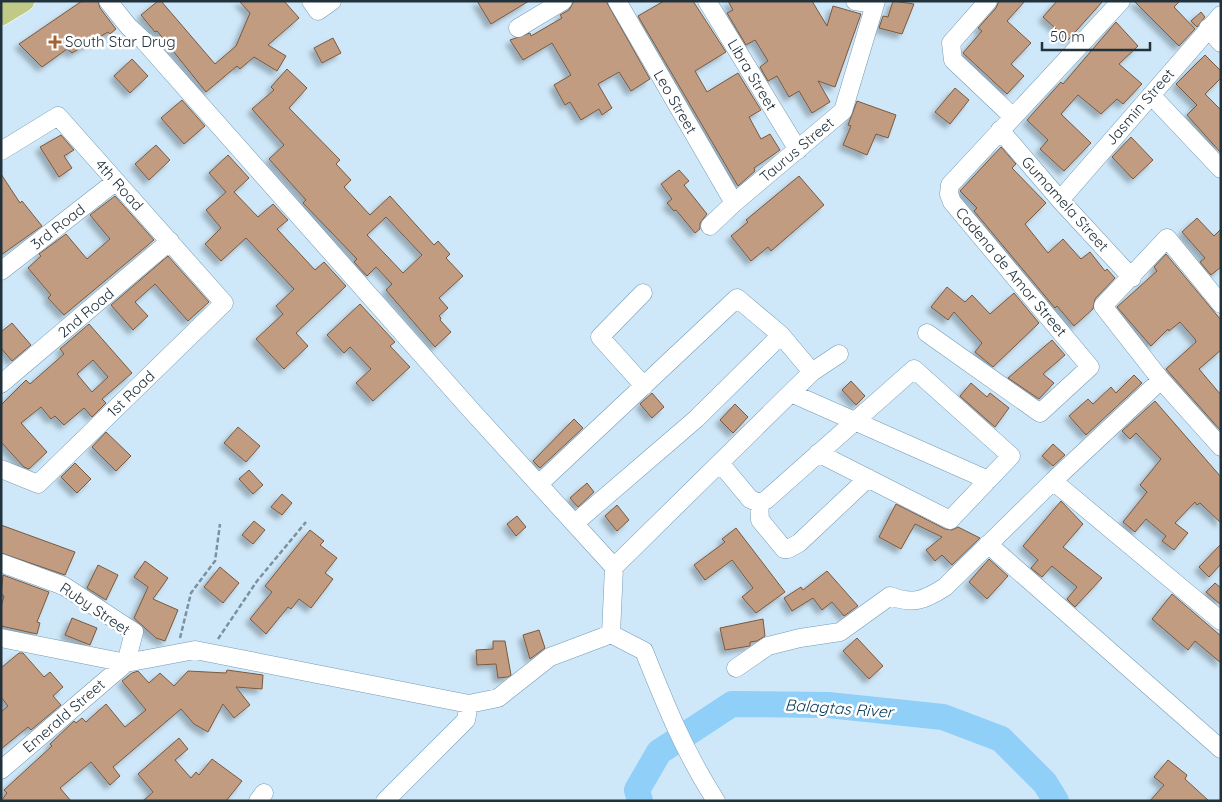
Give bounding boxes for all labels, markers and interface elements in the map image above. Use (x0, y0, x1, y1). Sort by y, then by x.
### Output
scale bar (1042, 20, 1150, 52)
text: 50 m (1050, 27, 1085, 46)
place label: South Star Drug (65, 32, 176, 51)
marker: South Star Drug (49, 36, 61, 48)
street label: Libra Street (724, 36, 781, 114)
street label: Jasmin Street (1101, 64, 1178, 149)
street label: Leo Street (650, 66, 701, 137)
street label: Taurus Street (756, 113, 838, 186)
street label: Gumamela Street (1018, 152, 1113, 255)
street label: 4th Road (91, 155, 147, 214)
street label: 3rd Road (27, 200, 89, 254)
street label: Cadena de Amor Street (952, 203, 1071, 340)
street label: 2nd Road (54, 284, 118, 342)
street label: 1st Road (103, 366, 158, 421)
street label: Ruby Street (56, 578, 134, 639)
street label: Emerald Street (19, 675, 109, 757)
water label: Balagtas River (784, 694, 895, 722)

